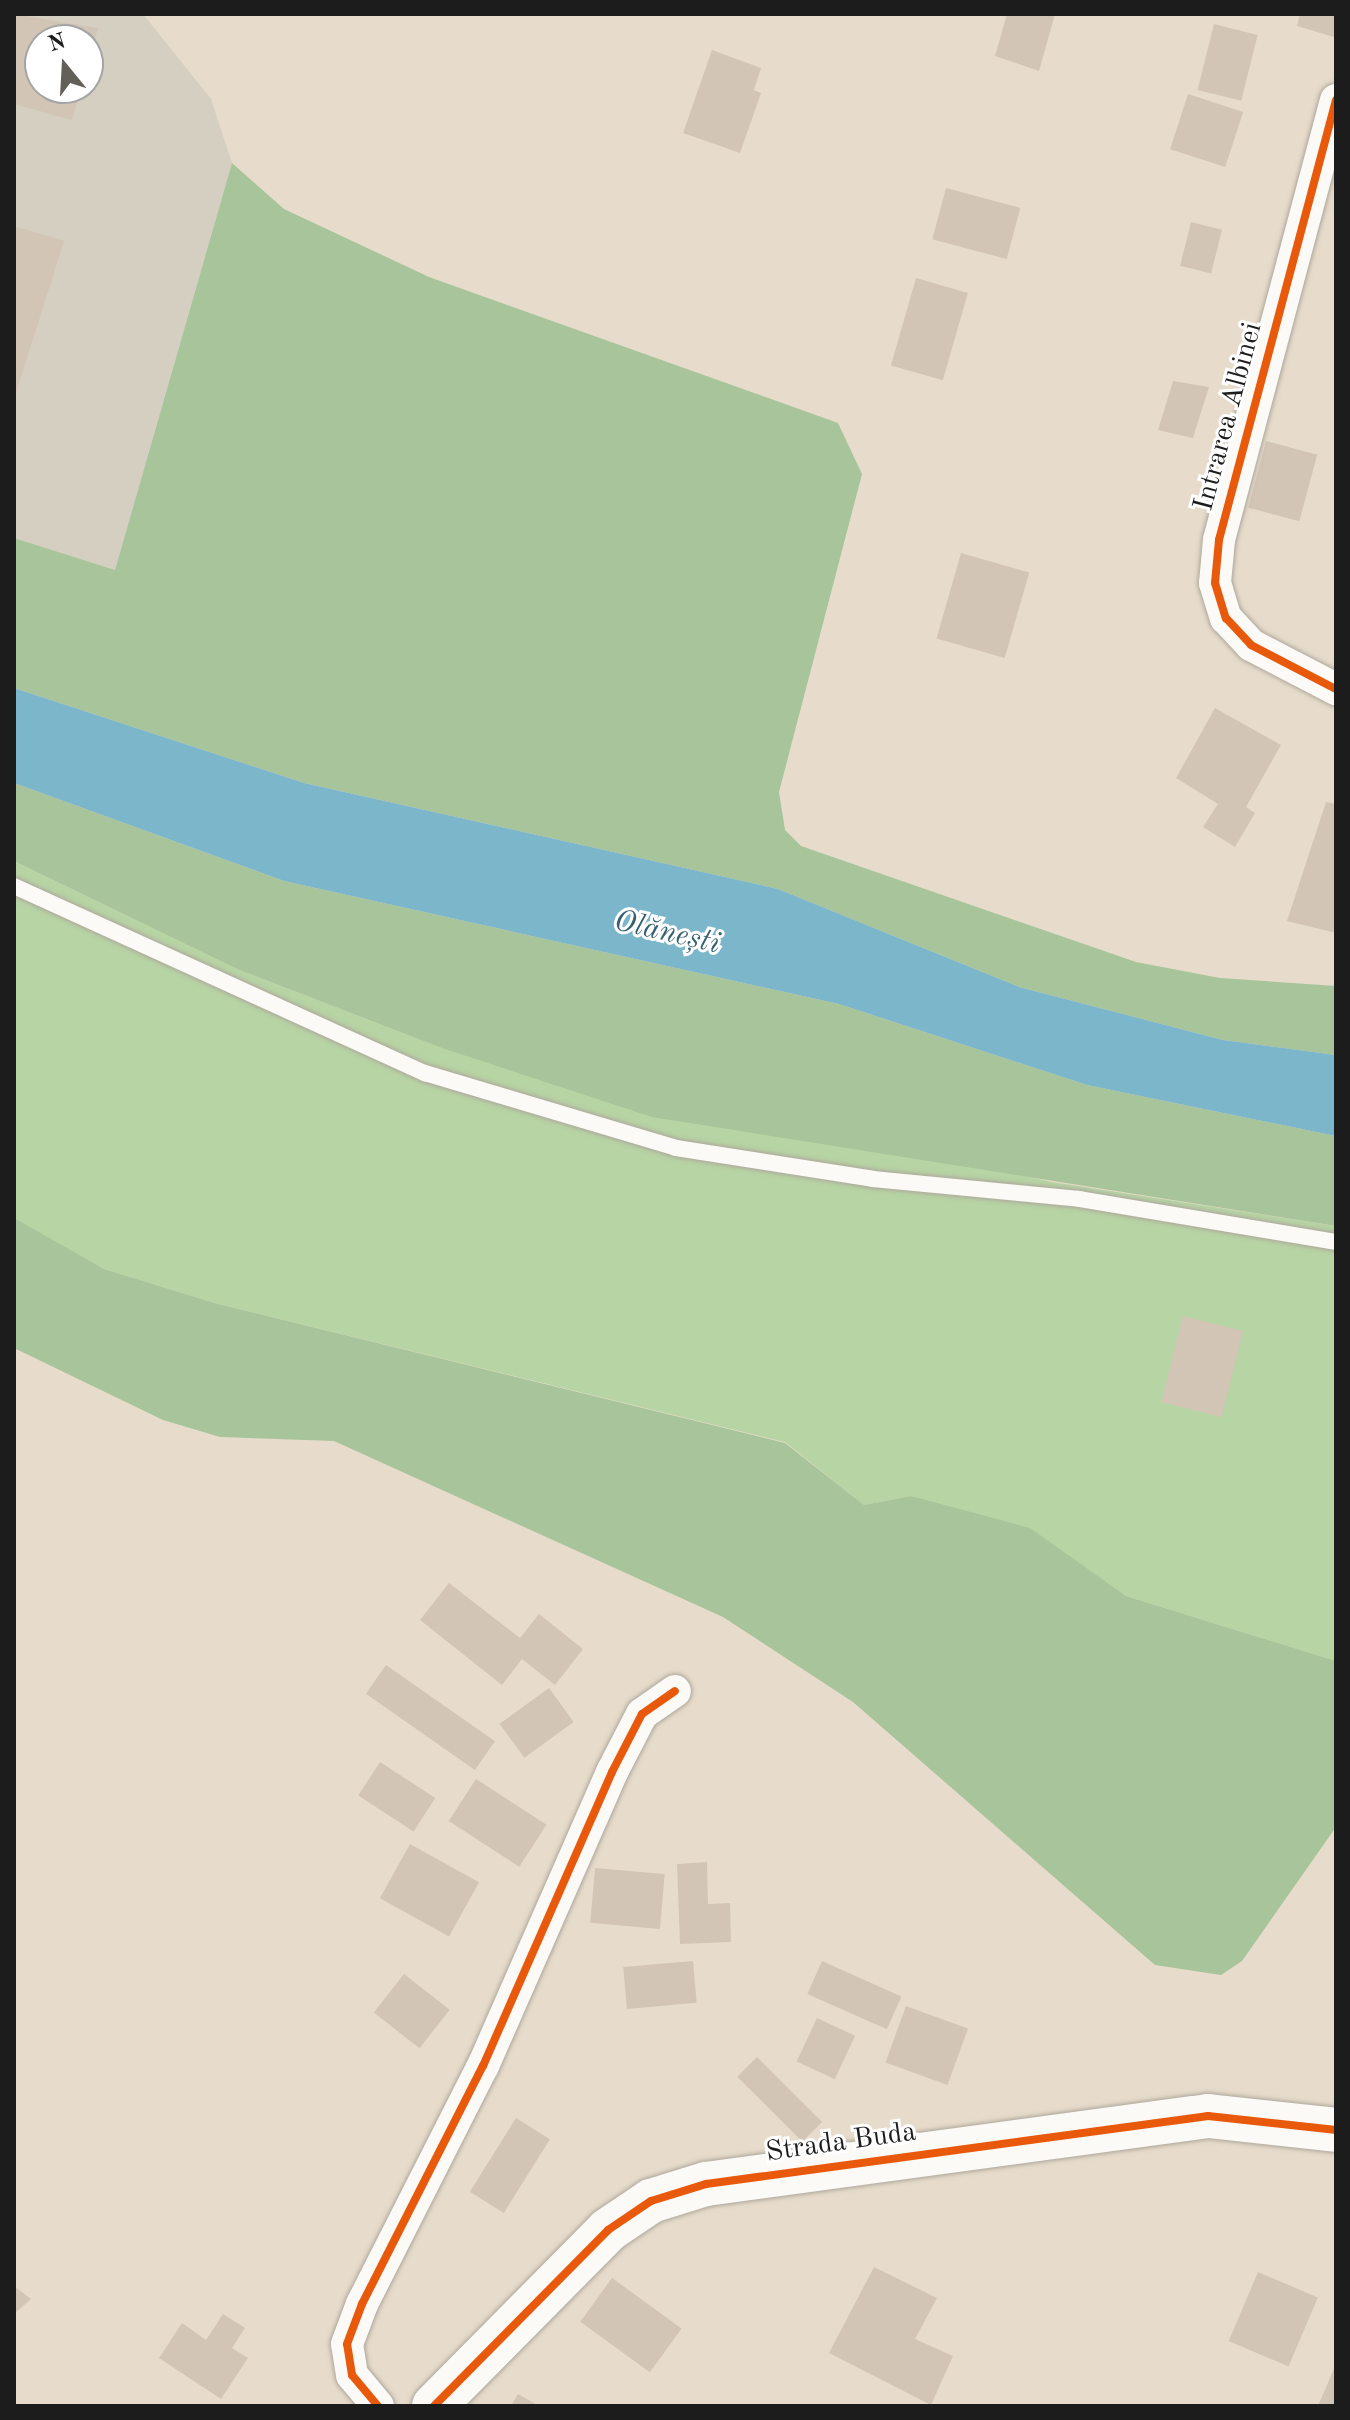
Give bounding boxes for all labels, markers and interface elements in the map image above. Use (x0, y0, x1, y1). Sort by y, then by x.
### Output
north arrow (24, 24, 104, 104)
text: N (46, 30, 69, 56)
street label: Intrarea Albinei (1188, 319, 1270, 515)
water label: Olănești (610, 903, 724, 963)
street label: Strada Buda (764, 2116, 918, 2170)

